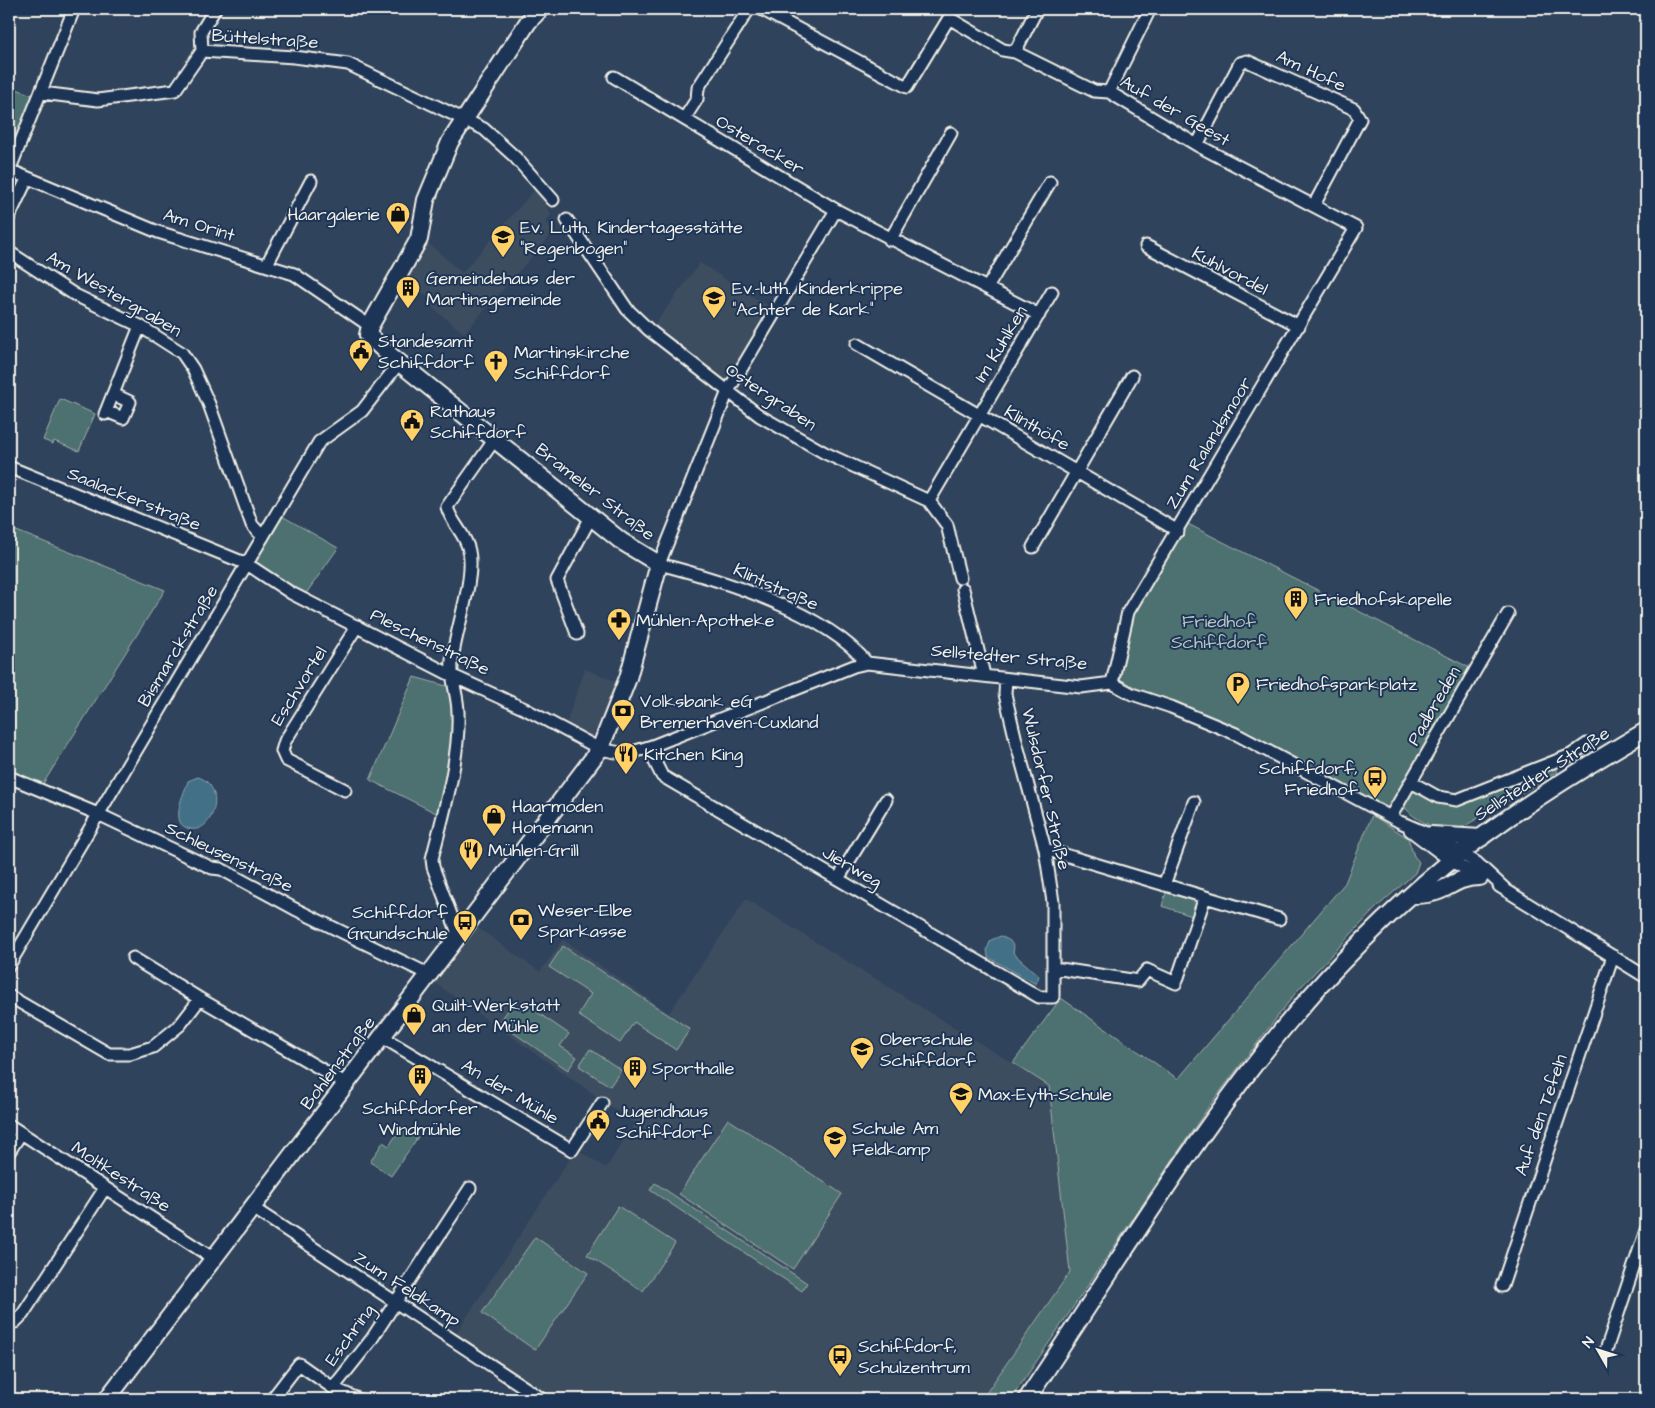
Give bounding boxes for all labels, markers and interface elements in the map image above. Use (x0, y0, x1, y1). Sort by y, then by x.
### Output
street label: Büttelstraße (211, 23, 320, 55)
street label: Am Hofe (1272, 44, 1350, 98)
street label: Auf der Geest (1116, 69, 1235, 153)
street label: Osteracker (711, 109, 809, 181)
shop icon: Haargalerie (385, 201, 411, 235)
street label: Am Orint (160, 202, 239, 248)
place label: Haargalerie (287, 202, 380, 228)
place label: Ev. Luth. Kindertagesstätte "Regenbogen" (520, 215, 743, 262)
school or university icon: Ev. Luth. Kindertagesstätte "Regenbogen" (490, 224, 516, 258)
street label: Kuhlvordel (1188, 240, 1273, 302)
street label: Am Westergraben (41, 245, 186, 344)
place label: Gemeindehaus der Martinsgemeinde (426, 266, 575, 313)
building icon: Gemeindehaus der Martinsgemeinde (395, 275, 421, 309)
place label: Ev.-luth. Kinderkrippe "Achter de Kark" (732, 276, 903, 322)
school or university icon: Ev.-luth. Kinderkrippe "Achter de Kark" (701, 285, 727, 319)
street label: Im Kuhlken (968, 301, 1034, 387)
place label: Standesamt Schiffdorf (378, 329, 474, 375)
public building icon: Standesamt Schiffdorf (348, 338, 374, 372)
place label: Martinskirche Schiffdorf (514, 340, 630, 386)
church icon: Martinskirche Schiffdorf (483, 349, 509, 383)
street label: Ostergraben (720, 357, 822, 438)
street label: Zum Ralandsmoor (1160, 372, 1258, 514)
place label: Rathaus Schiffdorf (430, 399, 526, 445)
street label: Klinthöfe (999, 399, 1075, 457)
public building icon: Rathaus Schiffdorf (399, 408, 425, 442)
street label: Brameler Straße (530, 437, 660, 547)
street label: Saalackerstraße (64, 461, 205, 537)
street label: Klintstraße (729, 557, 823, 617)
street label: Bismarckstraße (132, 580, 224, 712)
building icon: Friedhofskapelle (1283, 586, 1309, 620)
place label: Friedhofskapelle (1314, 587, 1452, 612)
street label: Pleschenstraße (366, 602, 494, 682)
pharmacy icon: Mühlen-Apotheke (606, 607, 632, 641)
place label: Mühlen-Apotheke (636, 608, 775, 633)
park label: Friedhof Schiffdorf (1171, 609, 1267, 655)
street label: Sellstedter Straße (930, 638, 1088, 676)
street label: Eschvortel (265, 641, 333, 730)
street label: Padbreden (1401, 662, 1467, 750)
parking icon: Friedhofsparkplatz (1225, 671, 1251, 705)
place label: Friedhofsparkplatz (1256, 672, 1417, 697)
place label: Volksbank eG Bremerhaven-Cuxland (640, 689, 818, 735)
bank icon: Volksbank eG Bremerhaven-Cuxland (610, 698, 636, 732)
street label: Wulsdorfer Straße (1015, 706, 1077, 873)
street label: Sellstedter Straße (1469, 721, 1615, 827)
restaurant icon: Kitchen King (613, 741, 639, 775)
place label: Kitchen King (644, 742, 743, 768)
place label: Schiffdorf, Friedhof (1259, 756, 1358, 802)
bus stop icon: Schiffdorf, Friedhof (1362, 765, 1388, 799)
place label: Haarmoden Honemann (512, 794, 603, 840)
shop icon: Haarmoden Honemann (481, 803, 507, 837)
street label: Schleusenstraße (161, 815, 297, 899)
restaurant icon: Mühlen-Grill (458, 837, 484, 871)
place label: Mühlen-Grill (488, 838, 579, 863)
street label: Jierweg (817, 840, 887, 895)
place label: Weser-Elbe Sparkasse (538, 898, 633, 944)
place label: Schiffdorf Grundschule (347, 900, 448, 946)
bank icon: Weser-Elbe Sparkasse (508, 907, 534, 941)
bus stop icon: Schiffdorf Grundschule (452, 909, 478, 943)
place label: Quilt-Werkstatt an der Mühle (432, 993, 561, 1039)
shop icon: Quilt-Werkstatt an der Mühle (401, 1002, 427, 1036)
street label: Bohlenstraße (295, 1011, 382, 1115)
place label: Oberschule Schiffdorf (880, 1027, 976, 1073)
school or university icon: Oberschule Schiffdorf (849, 1036, 875, 1070)
street label: Auf den Tefeln (1509, 1051, 1573, 1179)
street label: An der Mühle (457, 1053, 564, 1131)
building icon: Sporthalle (622, 1055, 648, 1089)
place label: Sporthalle (652, 1056, 735, 1081)
building icon: Schiffdorfer Windmühle (407, 1063, 433, 1097)
school or university icon: Max-Eyth-Schule (948, 1081, 974, 1115)
place label: Max-Eyth-Schule (978, 1082, 1112, 1108)
place label: Schiffdorfer Windmühle (362, 1096, 478, 1142)
place label: Jugendhaus Schiffdorf (616, 1099, 712, 1145)
public building icon: Jugendhaus Schiffdorf (585, 1108, 611, 1142)
place label: Schule Am Feldkamp (852, 1116, 938, 1162)
school or university icon: Schule Am Feldkamp (822, 1125, 848, 1159)
street label: Moltkestraße (66, 1136, 176, 1219)
street label: Zum Feldkamp (349, 1245, 465, 1333)
street label: Eschring (319, 1299, 382, 1372)
north arrow (1572, 1326, 1622, 1376)
text: N (1578, 1333, 1599, 1352)
place label: Schiffdorf, Schulzentrum (858, 1334, 970, 1380)
bus stop icon: Schiffdorf, Schulzentrum (827, 1343, 853, 1377)

